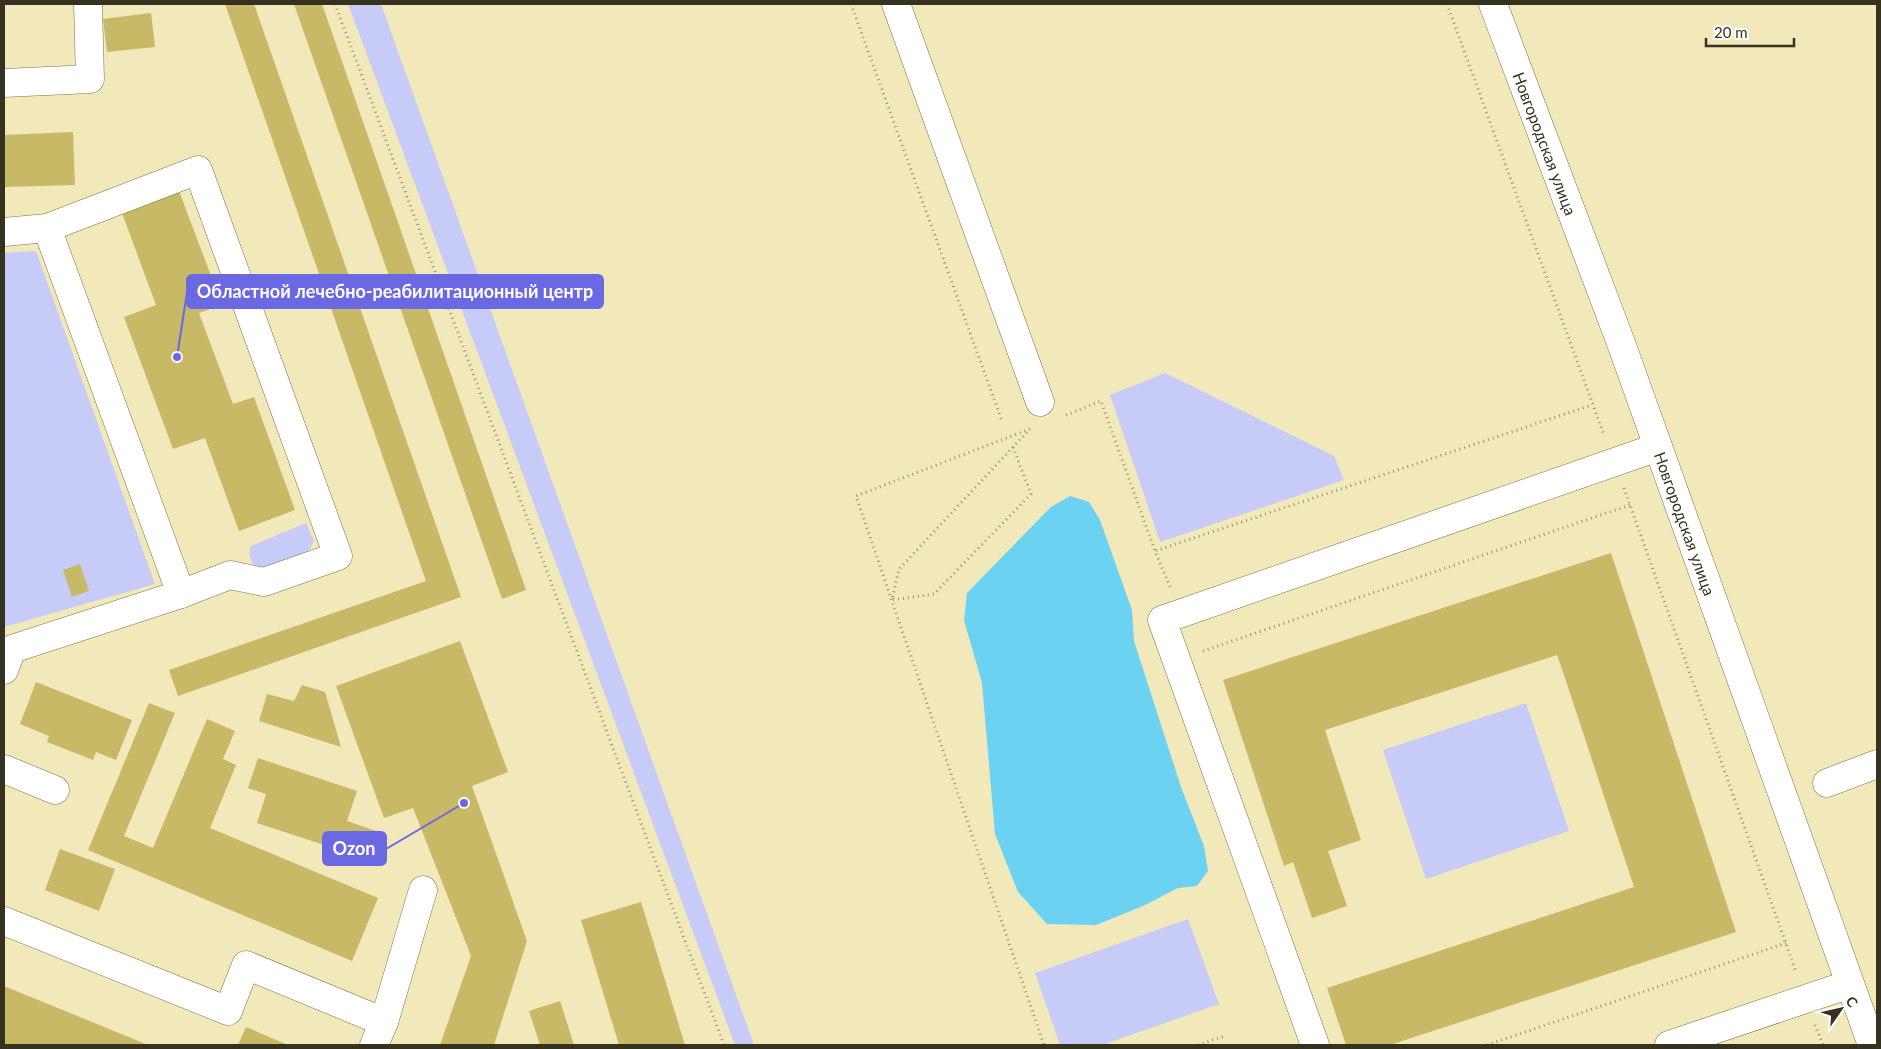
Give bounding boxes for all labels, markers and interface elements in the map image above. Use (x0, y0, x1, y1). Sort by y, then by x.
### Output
scale bar (1706, 15, 1794, 47)
text: 20 m (1714, 23, 1748, 41)
street label: Новгородская улица (1510, 69, 1581, 218)
callout: Областной лечебно-реабилитационный центр (187, 275, 603, 308)
text: Областной лечебно-реабилитационный центр (197, 280, 593, 302)
street label: Новгородская улица (1651, 449, 1720, 598)
callout: Ozon (323, 832, 386, 865)
text: Ozon (333, 837, 375, 859)
north arrow (1816, 984, 1866, 1034)
text: С (1843, 993, 1862, 1011)

